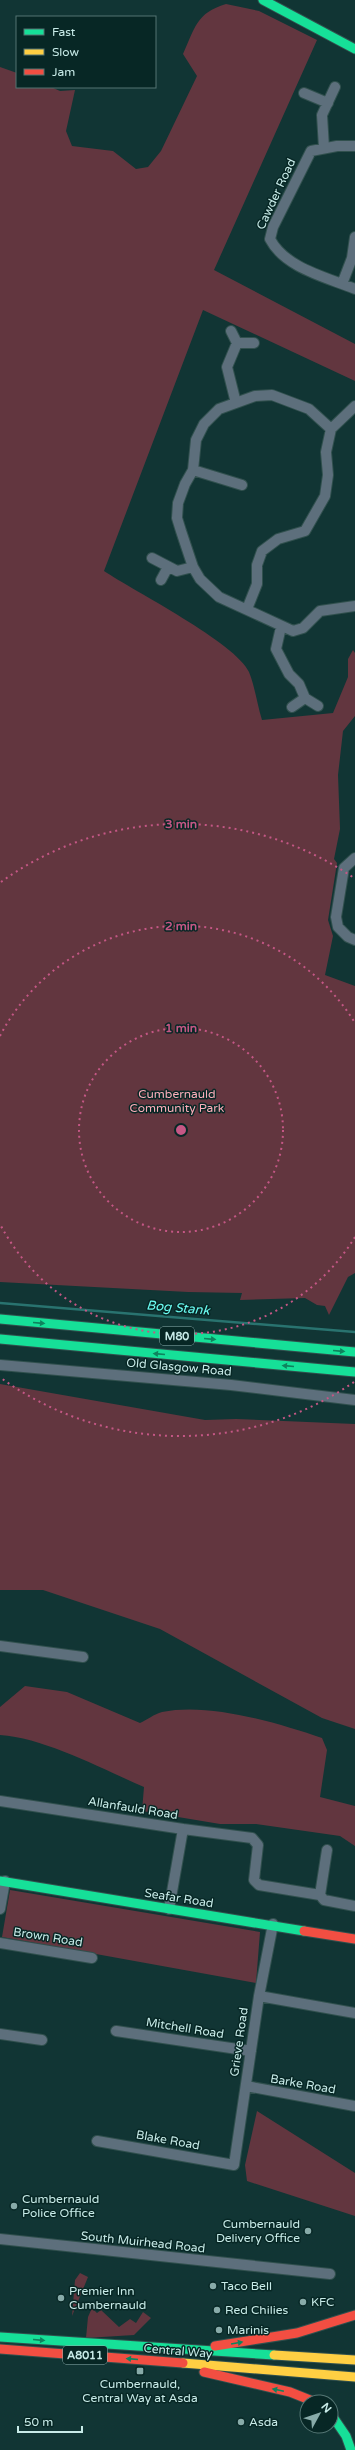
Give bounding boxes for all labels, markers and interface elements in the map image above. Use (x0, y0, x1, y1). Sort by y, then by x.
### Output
legend (16, 16, 156, 88)
text: Fast (52, 25, 76, 39)
text: Slow (52, 45, 79, 59)
text: Jam (52, 65, 75, 79)
street label: Cawder Road (253, 156, 299, 232)
text: 3 min (165, 817, 197, 831)
text: 2 min (165, 919, 197, 933)
text: 1 min (165, 1021, 197, 1035)
park label: Cumbernauld Community Park (130, 1087, 225, 1115)
centre of rings (174, 1123, 188, 1137)
water label: Bog Stank (146, 1297, 211, 1319)
one-way arrow (33, 1319, 45, 1326)
road number: M80 (160, 1327, 194, 1345)
one-way arrow (204, 1335, 216, 1342)
one-way arrow (333, 1348, 346, 1354)
one-way arrow (153, 1350, 165, 1357)
street label: Old Glasgow Road (126, 1355, 232, 1379)
one-way arrow (282, 1363, 294, 1369)
street label: Allanfauld Road (87, 1794, 179, 1822)
street label: Seafar Road (143, 1886, 215, 1910)
street label: Brown Road (12, 1925, 84, 1949)
street label: Grieve Road (227, 2006, 251, 2078)
street label: Mitchell Road (145, 2015, 225, 2041)
street label: Barke Road (269, 2071, 337, 2097)
street label: Blake Road (135, 2128, 201, 2152)
place label: Cumbernauld Police Office (22, 2192, 99, 2220)
marker: Cumbernauld Police Office (9, 2201, 19, 2211)
place label: Cumbernauld Delivery Office (216, 2217, 300, 2245)
marker: Cumbernauld Delivery Office (303, 2226, 313, 2236)
street label: South Muirhead Road (80, 2229, 206, 2255)
place label: Taco Bell (221, 2279, 272, 2293)
marker: Taco Bell (208, 2281, 218, 2291)
place label: Premier Inn Cumbernauld (69, 2284, 146, 2312)
marker: Premier Inn Cumbernauld (56, 2293, 66, 2303)
place label: KFC (311, 2295, 334, 2309)
marker: KFC (298, 2297, 308, 2307)
place label: Red Chilies (225, 2303, 288, 2317)
marker: Red Chilies (212, 2305, 222, 2315)
place label: Marinis (227, 2323, 269, 2337)
marker: Marinis (214, 2325, 224, 2335)
one-way arrow (33, 2337, 45, 2344)
one-way arrow (231, 2340, 243, 2346)
street label: Central Way (143, 2341, 213, 2361)
road number: A8011 (63, 2346, 107, 2364)
one-way arrow (126, 2356, 138, 2363)
marker: Cumbernauld, Central Way at Asda (135, 2366, 145, 2376)
place label: Cumbernauld, Central Way at Asda (82, 2377, 198, 2405)
one-way arrow (272, 2386, 284, 2392)
north arrow (299, 2394, 339, 2434)
text: N (318, 2400, 334, 2415)
scale bar (18, 2408, 82, 2434)
text: 50 m (24, 2415, 53, 2429)
place label: Asda (249, 2415, 278, 2429)
marker: Asda (236, 2417, 246, 2427)

